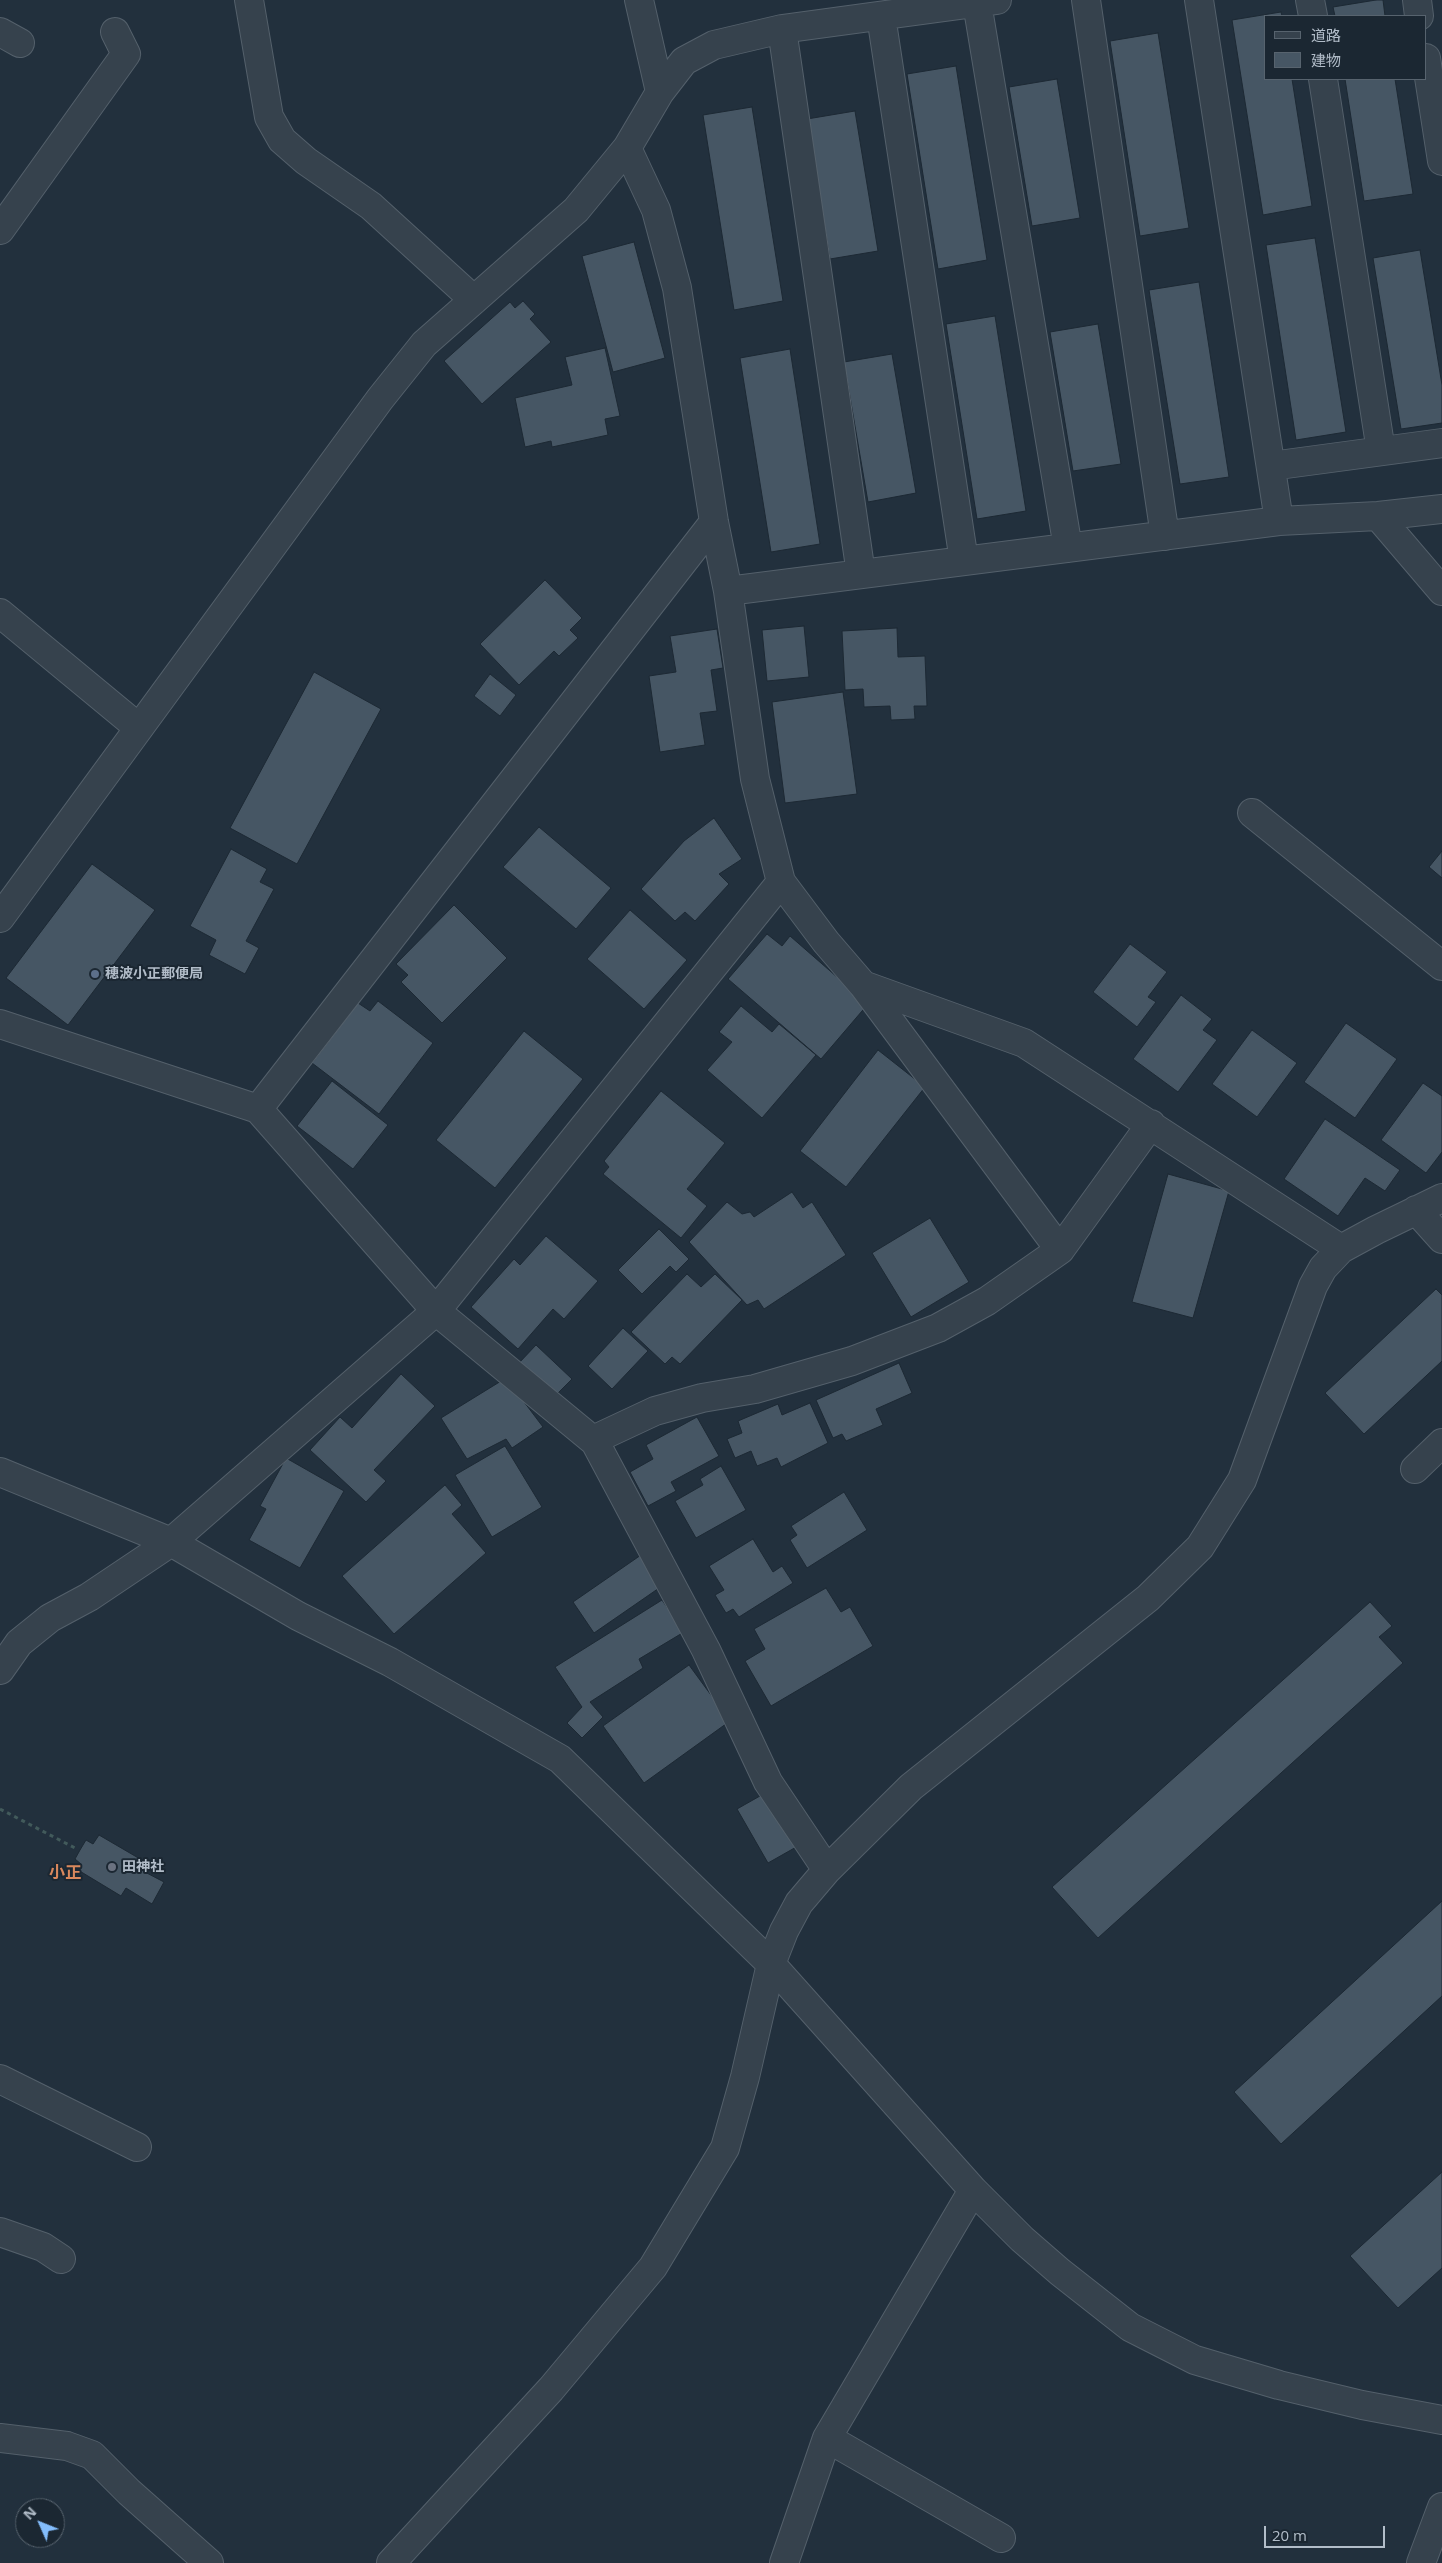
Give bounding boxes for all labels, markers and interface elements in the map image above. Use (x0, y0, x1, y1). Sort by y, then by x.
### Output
legend (1264, 15, 1427, 80)
text: 道路 (1311, 25, 1341, 45)
text: 建物 (1311, 50, 1341, 70)
place label: 穂波小正郵便局 (105, 966, 203, 982)
marker: 穂波小正郵便局 (89, 968, 101, 980)
place label: 田神社 (122, 1859, 164, 1875)
marker: 田神社 (106, 1861, 118, 1873)
district label: 小正 (49, 1863, 81, 1883)
north arrow (15, 2498, 65, 2548)
text: N (19, 2502, 40, 2524)
scale bar (1267, 2516, 1388, 2548)
text: 20 m (1272, 2525, 1307, 2545)

